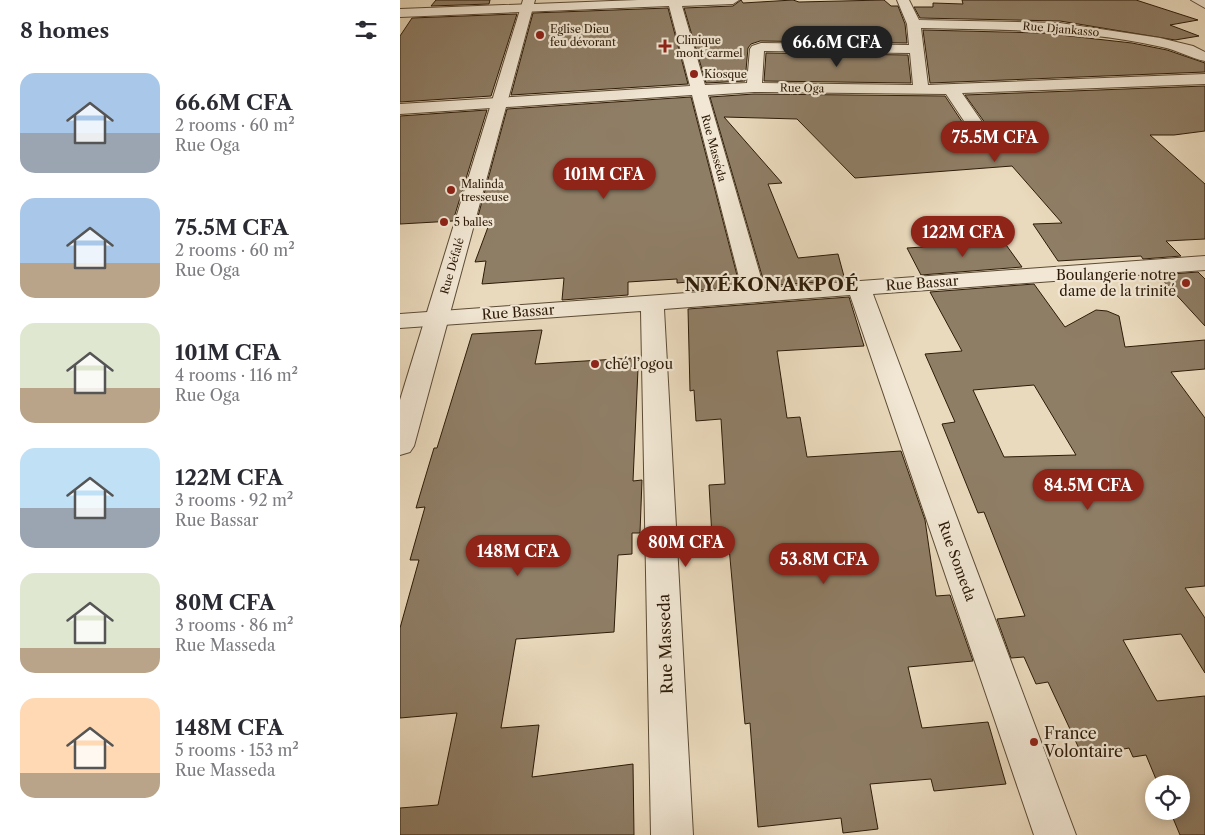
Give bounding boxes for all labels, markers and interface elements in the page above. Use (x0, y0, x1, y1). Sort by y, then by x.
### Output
icon: filters (352, 16, 380, 44)
text: 8 homes (20, 18, 109, 43)
street label: Rue Djankasso (1022, 19, 1100, 39)
place label: Eglise Dieu feu dévorant (550, 22, 616, 49)
pin: 66.6M CFA (780, 26, 894, 68)
marker: Eglise Dieu feu dévorant (534, 29, 546, 41)
text: 66.6M CFA (792, 32, 882, 52)
place label: Clinique mont carmel (676, 33, 743, 60)
marker: Clinique mont carmel (658, 39, 672, 53)
place label: Kiosque (704, 67, 747, 81)
marker: Kiosque (688, 68, 700, 80)
street label: Rue Oga (780, 81, 825, 95)
text: 66.6M CFA (175, 90, 292, 115)
icon: home (60, 93, 120, 153)
street label: Rue Masséda (698, 113, 730, 183)
text: 2 rooms · 60 m² (175, 115, 295, 135)
pin: 75.5M CFA (938, 120, 1052, 163)
text: 75.5M CFA (952, 127, 1038, 147)
text: Rue Oga (175, 135, 240, 155)
pin: 101M CFA (552, 158, 656, 200)
text: 101M CFA (564, 164, 644, 184)
place label: Malinda tresseuse (461, 177, 509, 204)
marker: Malinda tresseuse (445, 184, 457, 196)
text: 75.5M CFA (175, 215, 288, 240)
place label: 5 balles (454, 215, 493, 229)
marker: 5 balles (438, 216, 450, 228)
pin: 122M CFA (911, 216, 1015, 258)
icon: home (60, 218, 120, 278)
text: 122M CFA (922, 222, 1004, 242)
street label: Rue Défalé (437, 236, 467, 296)
text: 2 rooms · 60 m² (175, 240, 295, 260)
text: Rue Oga (175, 260, 240, 280)
place label: Boulangerie notre dame de la trinité (1056, 266, 1176, 300)
street label: Rue Bassar (885, 271, 959, 295)
district label: NYÉKONAKPOÉ (685, 273, 859, 296)
marker: Boulangerie notre dame de la trinité (1180, 277, 1192, 289)
street label: Rue Bassar (481, 300, 555, 324)
text: 101M CFA (175, 340, 281, 365)
icon: home (60, 343, 120, 403)
place label: ché l’ogou (605, 355, 673, 373)
marker: ché l’ogou (589, 358, 601, 370)
text: 4 rooms · 116 m² (175, 365, 298, 385)
text: Rue Oga (175, 385, 240, 405)
text: 122M CFA (175, 465, 283, 490)
icon: home (60, 468, 120, 528)
pin: 84.5M CFA (1031, 468, 1145, 511)
text: 84.5M CFA (1044, 475, 1132, 495)
text: 3 rooms · 92 m² (175, 490, 293, 510)
text: Rue Bassar (175, 510, 259, 530)
street label: Rue Someda (934, 518, 980, 604)
pin: 80M CFA (640, 526, 732, 568)
text: 80M CFA (648, 532, 724, 552)
pin: 148M CFA (466, 534, 570, 577)
text: 148M CFA (477, 541, 559, 561)
pin: 53.8M CFA (767, 542, 881, 585)
text: 53.8M CFA (780, 549, 868, 569)
text: 80M CFA (175, 590, 275, 615)
icon: home (60, 593, 120, 653)
street label: Rue Masseda (653, 593, 677, 694)
text: 3 rooms · 86 m² (175, 615, 294, 635)
text: Rue Masseda (175, 635, 275, 655)
text: 148M CFA (175, 715, 284, 740)
icon: home (60, 718, 120, 778)
place label: France Volontaire (1043, 723, 1123, 761)
marker: France Volontaire (1028, 736, 1040, 748)
text: 5 rooms · 153 m² (175, 740, 299, 760)
text: Rue Masseda (175, 760, 275, 780)
map controls (1145, 775, 1190, 820)
button: locate (1145, 775, 1190, 820)

